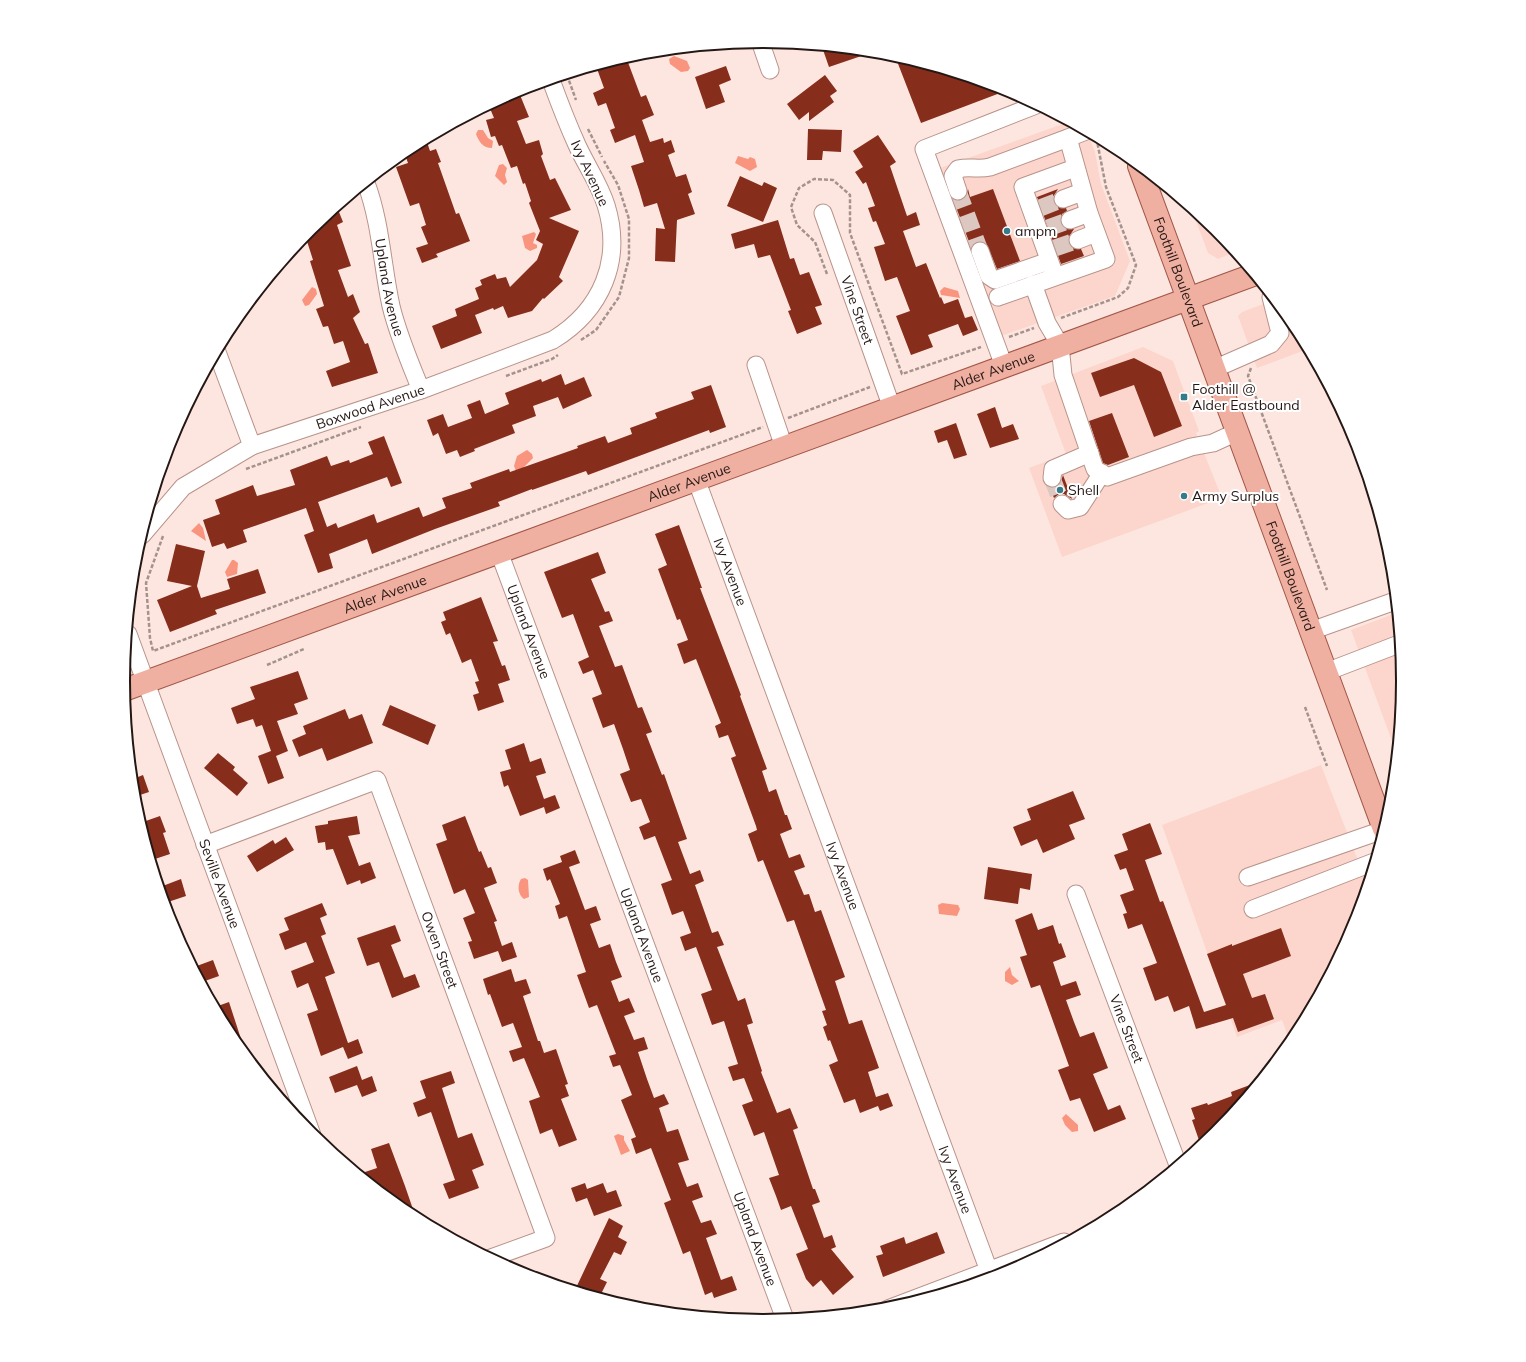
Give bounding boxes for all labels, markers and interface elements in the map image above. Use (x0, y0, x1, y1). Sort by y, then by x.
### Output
street label: Ivy Avenue (567, 137, 613, 209)
street label: Foothill Boulevard (1150, 214, 1207, 329)
place label: ampm (1015, 222, 1056, 240)
marker: ampm (1002, 226, 1012, 236)
street label: Upland Avenue (371, 237, 408, 339)
street label: Vine Street (837, 273, 878, 347)
street label: Alder Avenue (949, 347, 1037, 394)
street label: Boxwood Avenue (313, 380, 427, 433)
place label: Foothill @ Alder Eastbound (1192, 380, 1300, 414)
marker: Foothill @ Alder Eastbound (1179, 392, 1189, 402)
street label: Alder Avenue (645, 459, 733, 506)
place label: Shell (1068, 481, 1099, 499)
marker: Shell (1055, 485, 1065, 495)
place label: Army Surplus (1192, 487, 1279, 505)
marker: Army Surplus (1179, 491, 1189, 501)
street label: Foothill Boulevard (1262, 518, 1319, 633)
street label: Ivy Avenue (710, 535, 751, 608)
street label: Alder Avenue (341, 571, 429, 618)
street label: Upland Avenue (503, 582, 555, 681)
street label: Seville Avenue (195, 837, 244, 931)
street label: Ivy Avenue (822, 839, 864, 912)
street label: Upland Avenue (616, 885, 668, 985)
street label: Owen Street (417, 909, 462, 991)
street label: Vine Street (1106, 992, 1148, 1065)
street label: Ivy Avenue (934, 1143, 976, 1216)
street label: Upland Avenue (729, 1189, 781, 1289)

